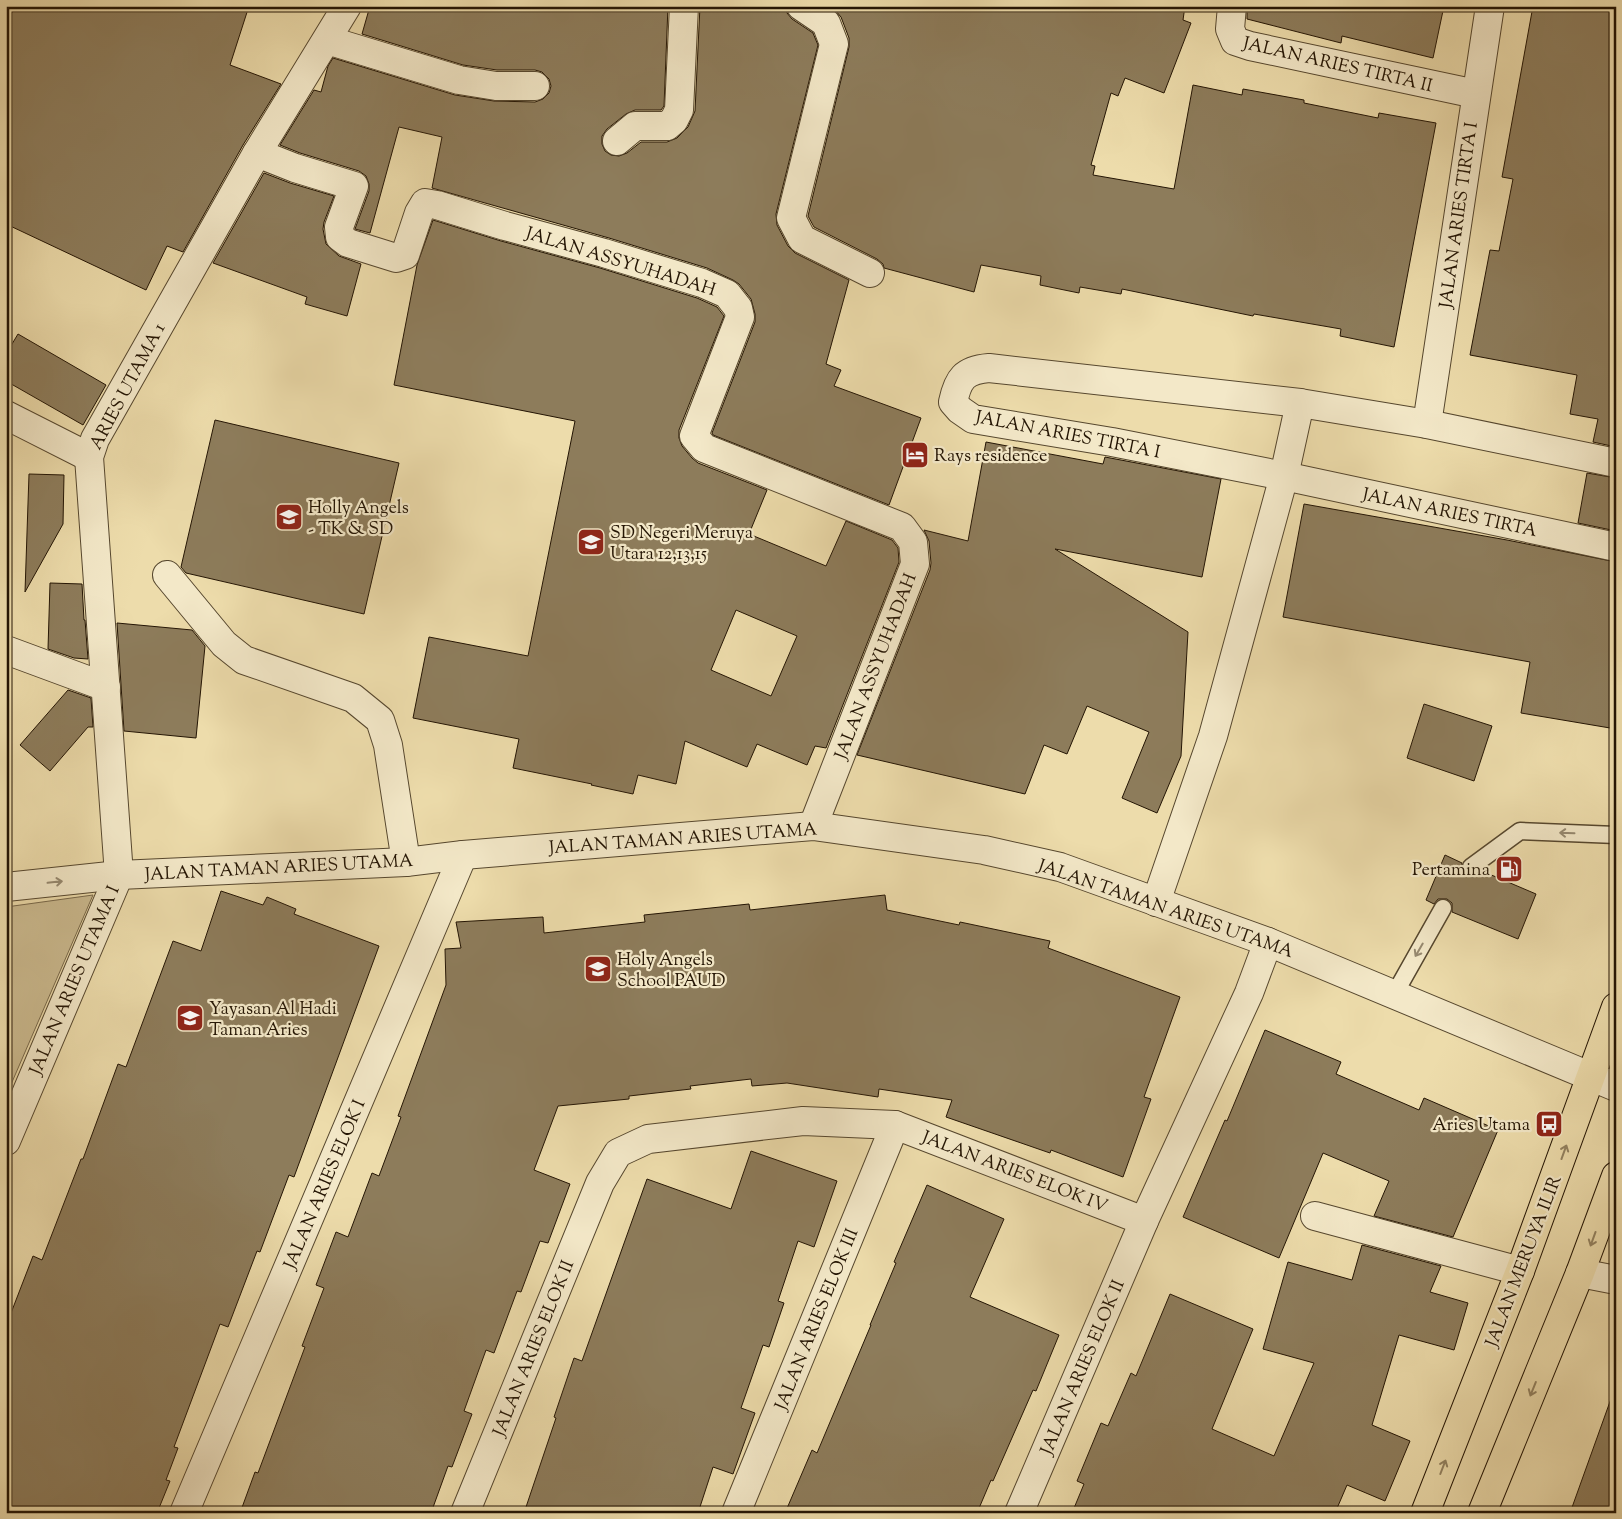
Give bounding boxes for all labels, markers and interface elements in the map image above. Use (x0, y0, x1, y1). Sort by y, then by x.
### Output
street label: JALAN ARIES TIRTA II (1239, 31, 1435, 100)
street label: JALAN ARIES TIRTA I (1434, 120, 1486, 311)
street label: JALAN ASSYUHADAH (521, 221, 719, 304)
street label: ARIES UTAMA 1 (84, 319, 173, 455)
street label: JALAN ARIES TIRTA I (972, 405, 1162, 467)
hotel icon: Rays residence (900, 440, 930, 470)
place label: Rays residence (934, 444, 1047, 470)
street label: JALAN ARIES TIRTA (1359, 483, 1540, 545)
place label: Holly Angels - TK & SD (308, 496, 409, 543)
school or university icon: Holly Angels - TK & SD (274, 502, 304, 532)
place label: SD Negeri Meruya Utara 12,13,15 (610, 521, 753, 568)
school or university icon: SD Negeri Meruya Utara 12,13,15 (576, 527, 606, 557)
street label: JALAN ASSYUHADAH (829, 570, 924, 765)
street label: JALAN TAMAN ARIES UTAMA (547, 818, 819, 862)
one-way arrow (1559, 828, 1575, 837)
street label: JALAN TAMAN ARIES UTAMA (143, 849, 414, 889)
street label: JALAN TAMAN ARIES UTAMA (1033, 853, 1297, 966)
fuel station icon: Pertamina (1494, 854, 1524, 884)
place label: Pertamina (1412, 858, 1490, 884)
one-way arrow (46, 877, 62, 887)
street label: JALAN ARIES UTAMA I (24, 882, 128, 1081)
one-way arrow (1414, 943, 1424, 957)
place label: Holy Angels School PAUD (617, 948, 726, 995)
school or university icon: Holy Angels School PAUD (583, 954, 613, 984)
place label: Yayasan Al Hadi Taman Aries (209, 997, 337, 1044)
school or university icon: Yayasan Al Hadi Taman Aries (175, 1003, 205, 1033)
street label: JALAN ARIES ELOK I (278, 1096, 373, 1275)
bus stop icon: Aries Utama (1534, 1109, 1564, 1139)
place label: Aries Utama (1432, 1113, 1530, 1139)
street label: JALAN ARIES ELOK IV (917, 1125, 1111, 1220)
one-way arrow (1559, 1145, 1569, 1160)
street label: JALAN MERUYA ILIR (1480, 1172, 1570, 1352)
street label: JALAN ARIES ELOK III (769, 1225, 866, 1416)
one-way arrow (1588, 1230, 1597, 1246)
street label: JALAN ARIES ELOK II (487, 1257, 582, 1442)
street label: JALAN ARIES ELOK II (1035, 1276, 1133, 1460)
one-way arrow (1527, 1382, 1536, 1397)
one-way arrow (1439, 1460, 1448, 1475)

